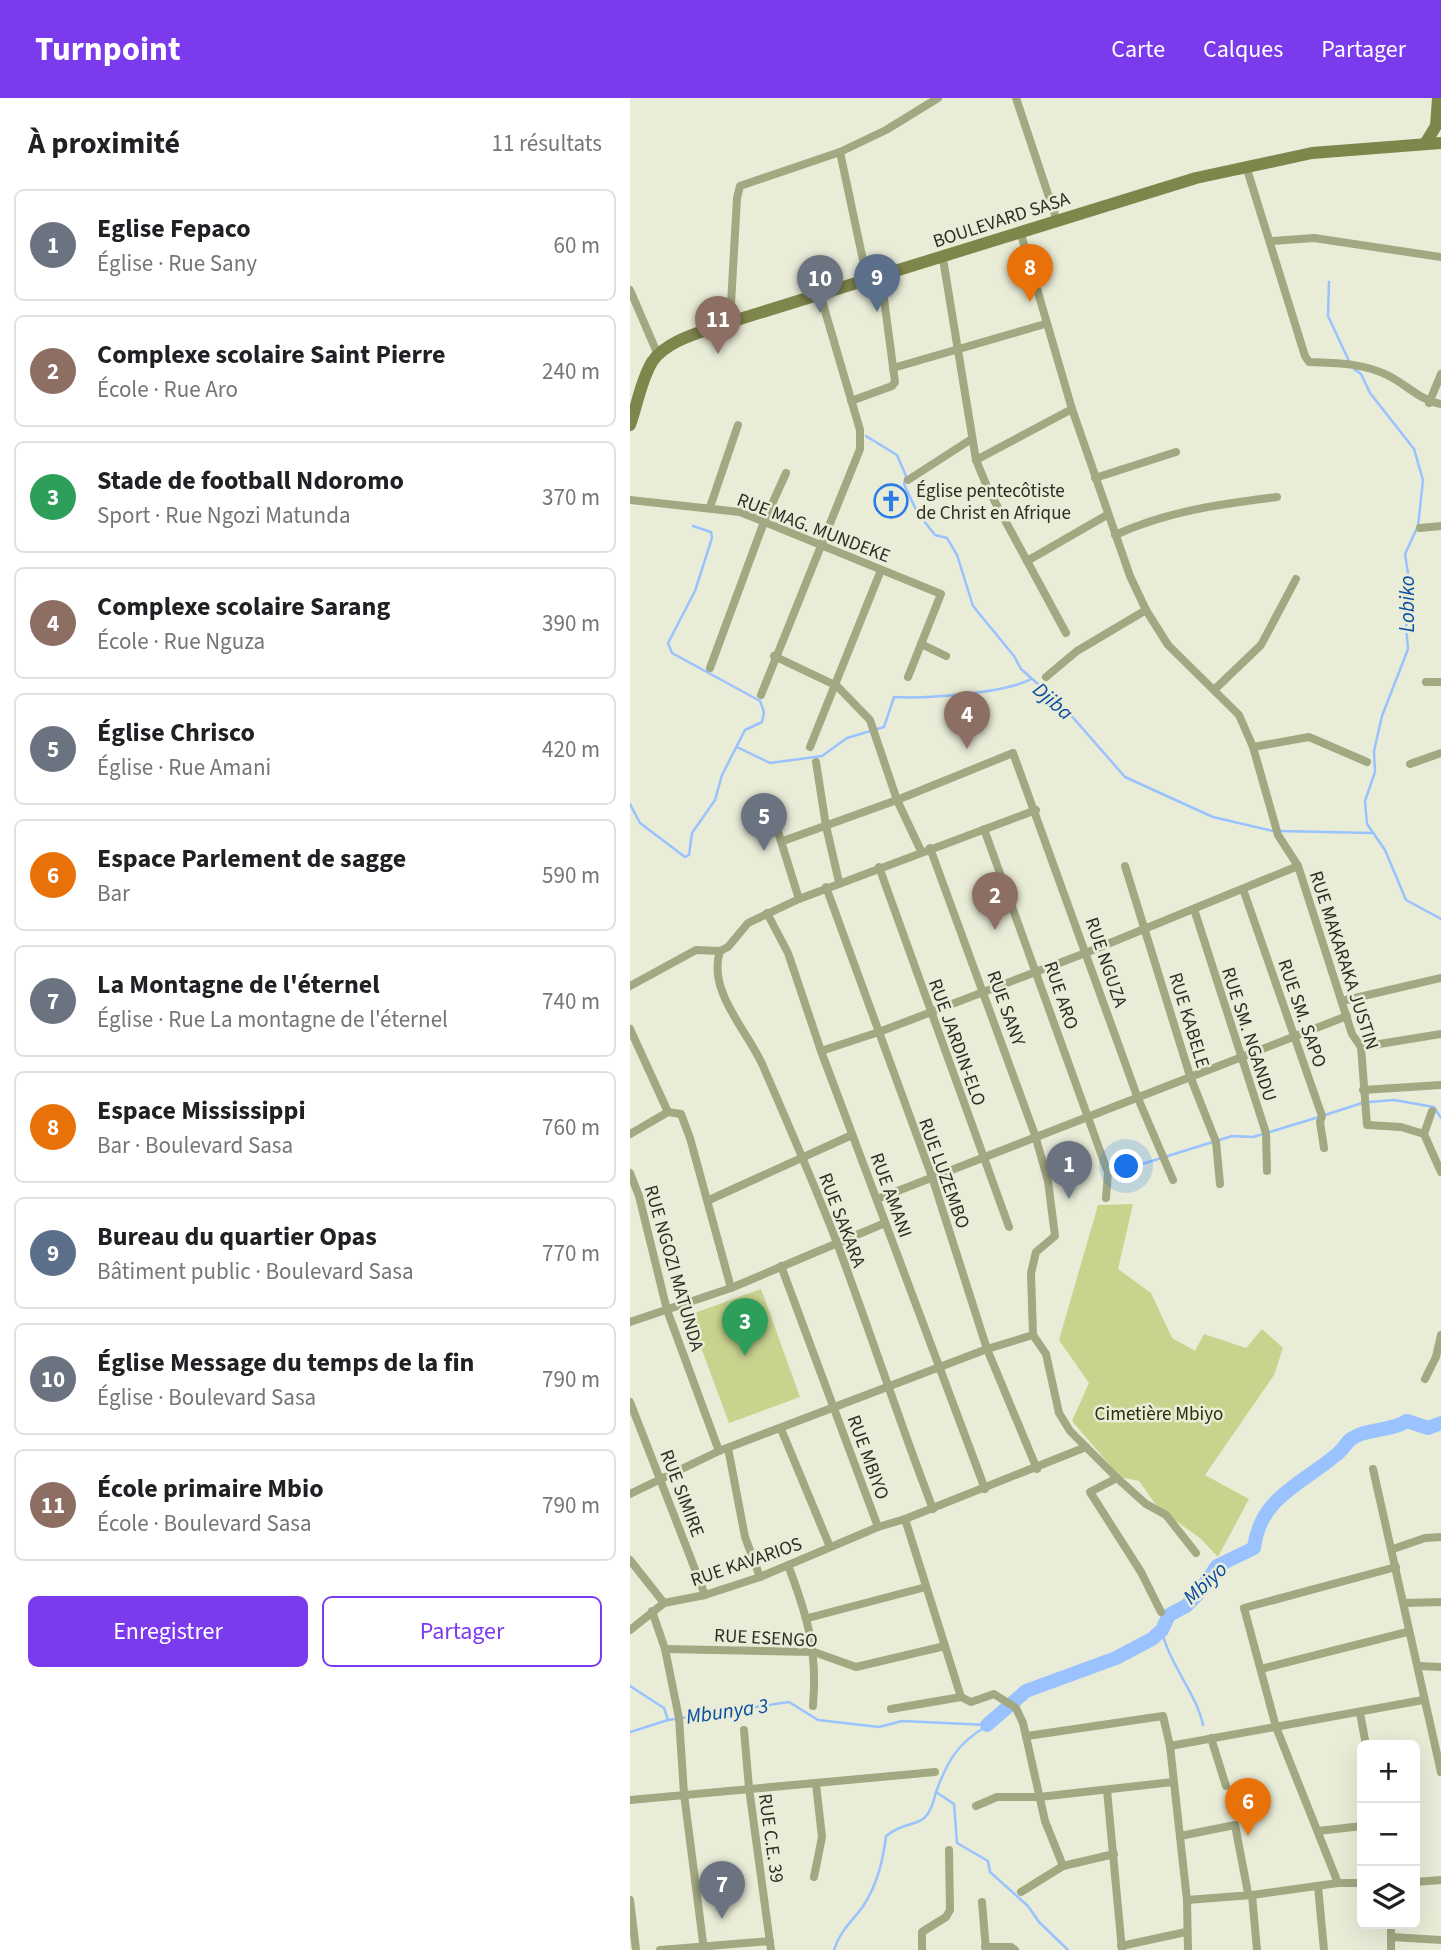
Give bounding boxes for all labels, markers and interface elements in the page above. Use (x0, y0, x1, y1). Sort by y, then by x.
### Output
text: Turnpoint (35, 26, 181, 73)
text: Carte (1111, 32, 1165, 67)
text: Calques (1203, 32, 1283, 67)
text: Partager (1321, 32, 1406, 67)
text: À proximité (28, 122, 180, 165)
text: 11 résultats (492, 127, 602, 160)
street label: BOULEVARD SASA (930, 185, 1074, 255)
text: Eglise Fepaco (97, 210, 251, 247)
text: 1 (47, 229, 59, 262)
text: 60 m (553, 229, 600, 262)
pin: 8 (1007, 244, 1053, 302)
text: Église · Rue Sany (97, 247, 257, 280)
pin: 9 (854, 254, 900, 312)
pin: 10 (797, 255, 843, 313)
pin: 11 (695, 296, 741, 354)
text: Complexe scolaire Saint Pierre (97, 336, 445, 373)
text: 2 (47, 355, 59, 388)
text: 240 m (542, 355, 600, 388)
text: École · Rue Aro (97, 373, 238, 406)
text: Stade de football Ndoromo (97, 462, 404, 499)
place label: Église pentecôtiste de Christ en Afrique (916, 478, 1071, 527)
text: 3 (47, 481, 59, 514)
text: 370 m (542, 481, 600, 514)
church icon: Église pentecôtiste de Christ en Afrique (872, 482, 910, 520)
street label: RUE MAG. MUNDEKE (733, 487, 894, 570)
text: Sport · Rue Ngozi Matunda (97, 499, 351, 532)
water label: Lobiko (1392, 576, 1422, 632)
text: Complexe scolaire Sarang (97, 588, 390, 625)
text: 4 (47, 607, 59, 640)
text: 390 m (542, 607, 600, 640)
text: École · Rue Nguza (97, 625, 265, 658)
water label: Djiba (1026, 675, 1080, 727)
pin: 4 (944, 691, 990, 749)
text: Église Chrisco (97, 714, 255, 751)
text: 5 (47, 733, 59, 766)
text: 420 m (542, 733, 600, 766)
text: Église · Rue Amani (97, 751, 271, 784)
pin: 5 (741, 793, 787, 851)
text: Espace Parlement de sagge (97, 840, 406, 877)
text: 6 (47, 859, 59, 892)
text: 590 m (542, 859, 600, 892)
street label: RUE MAKARAKA JUSTIN (1302, 868, 1385, 1053)
pin: 2 (972, 872, 1018, 930)
text: Bar (97, 877, 130, 910)
street label: RUE NGUZA (1078, 914, 1134, 1012)
street label: RUE SM. SAPO (1270, 956, 1333, 1071)
street label: RUE ARO (1036, 958, 1085, 1033)
street label: RUE SM. NGANDU (1214, 964, 1283, 1105)
text: La Montagne de l'éternel (97, 966, 380, 1003)
street label: RUE SANY (979, 967, 1032, 1051)
street label: RUE KABELE (1161, 969, 1216, 1071)
street label: RUE JARDIN-ELO (921, 975, 992, 1110)
text: 7 (47, 985, 59, 1018)
text: 740 m (542, 985, 600, 1018)
text: Église · Rue La montagne de l'éternel (97, 1003, 448, 1036)
text: Espace Mississippi (97, 1092, 306, 1129)
text: 8 (47, 1111, 59, 1144)
text: 760 m (542, 1111, 600, 1144)
street label: RUE LUZEMBO (911, 1115, 976, 1232)
text: Bar · Boulevard Sasa (97, 1129, 293, 1162)
pin: 1 (1046, 1141, 1092, 1199)
street label: RUE AMANI (863, 1149, 918, 1242)
your location (1109, 1149, 1143, 1183)
street label: RUE SAKARA (811, 1169, 872, 1272)
street label: RUE NGOZI MATUNDA (637, 1182, 710, 1355)
text: Bureau du quartier Opas (97, 1218, 377, 1255)
text: 9 (47, 1237, 59, 1270)
text: 770 m (542, 1237, 600, 1270)
text: Bâtiment public · Boulevard Sasa (97, 1255, 414, 1288)
pin: 3 (722, 1298, 768, 1356)
text: Église Message du temps de la fin (97, 1344, 474, 1381)
text: 10 (41, 1363, 65, 1396)
text: 790 m (542, 1363, 600, 1396)
text: Église · Boulevard Sasa (97, 1381, 316, 1414)
park label: Cimetière Mbiyo (1095, 1401, 1223, 1428)
street label: RUE MBIYO (840, 1411, 895, 1504)
street label: RUE SIMIRE (653, 1446, 711, 1541)
text: École primaire Mbio (97, 1470, 324, 1507)
text: 11 (41, 1489, 65, 1522)
text: 790 m (542, 1489, 600, 1522)
text: École · Boulevard Sasa (97, 1507, 312, 1540)
street label: RUE KAVARIOS (687, 1531, 806, 1594)
water label: Mbiyo (1176, 1555, 1234, 1611)
button: Enregistrer (28, 1596, 308, 1667)
button: Partager (322, 1596, 602, 1667)
street label: RUE ESENGO (713, 1622, 818, 1655)
water label: Mbunya 3 (684, 1690, 770, 1732)
map controls (1357, 1740, 1420, 1929)
button: + (1357, 1740, 1420, 1803)
pin: 6 (1225, 1778, 1271, 1836)
street label: RUE C.E. 39 (751, 1792, 790, 1885)
button: − (1357, 1803, 1420, 1866)
pin: 7 (699, 1861, 745, 1919)
button: layers (1357, 1866, 1420, 1929)

